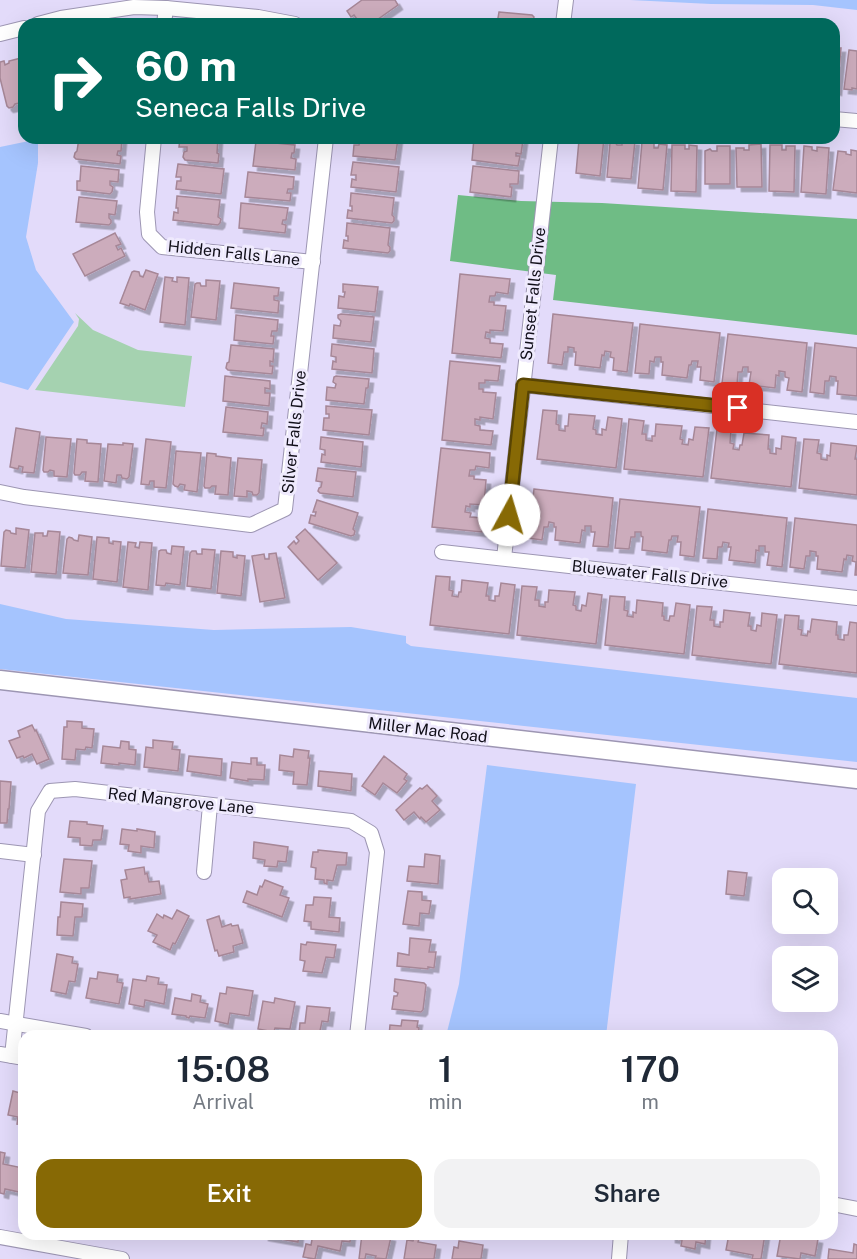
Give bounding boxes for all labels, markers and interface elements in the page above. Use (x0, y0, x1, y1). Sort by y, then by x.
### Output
text: 60 m (135, 41, 237, 90)
icon: right (36, 42, 114, 120)
text: Seneca Falls Drive (135, 91, 366, 123)
street label: Sunset Falls Drive (517, 226, 549, 362)
street label: Hidden Falls Lane (167, 237, 301, 269)
street label: Silver Falls Drive (278, 369, 310, 495)
pin (712, 382, 763, 433)
icon: arrive (721, 391, 754, 424)
position arrow (477, 483, 541, 547)
street label: Bluewater Falls Drive (571, 556, 729, 592)
street label: Miller Mac Road (367, 713, 489, 747)
street label: Red Mangrove Lane (107, 784, 255, 818)
map controls (772, 868, 838, 1012)
button: search (772, 868, 838, 934)
button: layers (772, 946, 838, 1012)
text: 15:08 (176, 1048, 270, 1090)
text: 1 (438, 1048, 453, 1090)
text: 170 (620, 1048, 680, 1090)
text: Arrival (192, 1090, 254, 1114)
text: min (428, 1090, 462, 1114)
text: m (642, 1090, 659, 1114)
button: Exit (36, 1159, 422, 1228)
button: Share (434, 1159, 820, 1228)

